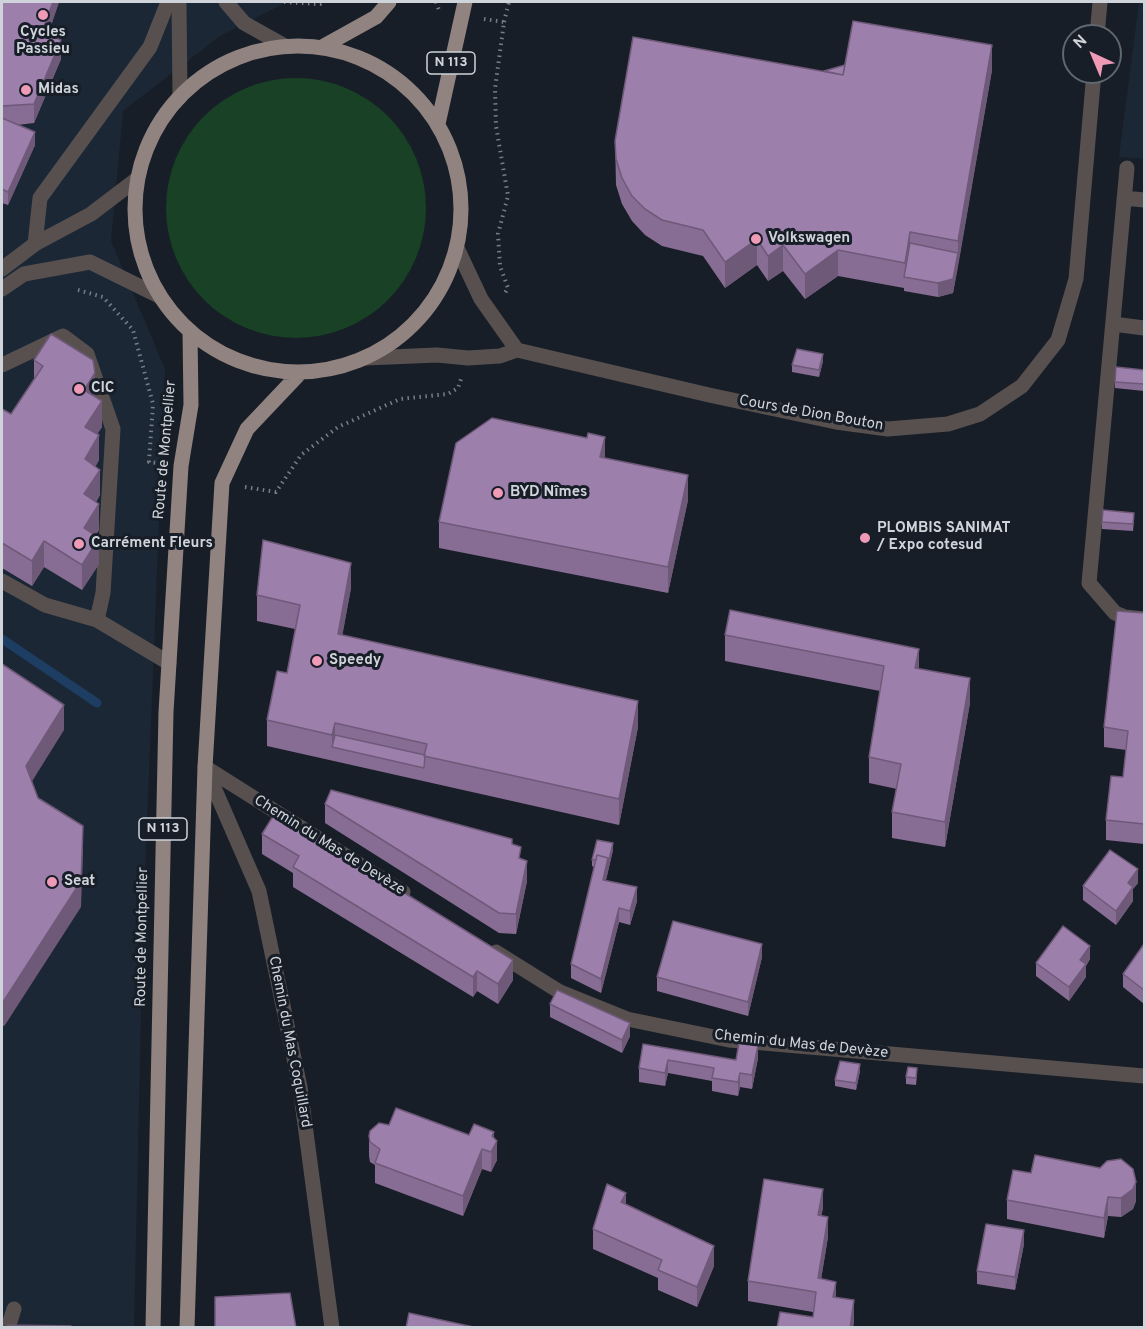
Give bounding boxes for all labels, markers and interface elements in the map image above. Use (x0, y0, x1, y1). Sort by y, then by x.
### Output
marker: Cycles Passieu (36, 8, 50, 22)
place label: Cycles Passieu (16, 24, 70, 59)
north arrow (1062, 24, 1122, 84)
text: N (1070, 31, 1092, 54)
road number: N 113 (427, 52, 475, 74)
place label: Midas (38, 81, 79, 99)
marker: Midas (19, 83, 33, 97)
place label: Volkswagen (768, 230, 850, 248)
marker: Volkswagen (749, 232, 763, 246)
place label: CIC (91, 380, 114, 398)
street label: Route de Montpellier (151, 380, 181, 520)
marker: CIC (72, 382, 86, 396)
street label: Cours de Dion Bouton (737, 392, 885, 436)
place label: BYD Nîmes (510, 484, 587, 502)
marker: BYD Nîmes (491, 486, 505, 500)
place label: PLOMBIS SANIMAT / Expo cotesud (877, 520, 1010, 555)
marker: PLOMBIS SANIMAT / Expo cotesud (858, 531, 872, 545)
place label: Carrément Fleurs (91, 535, 213, 553)
marker: Carrément Fleurs (72, 537, 86, 551)
place label: Speedy (329, 652, 381, 670)
marker: Speedy (310, 654, 324, 668)
street label: Chemin du Mas de Devèze (250, 792, 408, 900)
road number: N 113 (139, 818, 187, 840)
street label: Route de Montpellier (133, 867, 153, 1007)
place label: Seat (64, 873, 95, 891)
marker: Seat (45, 875, 59, 889)
street label: Chemin du Mas Coquillard (264, 955, 314, 1129)
street label: Chemin du Mas de Devèze (713, 1027, 889, 1063)

